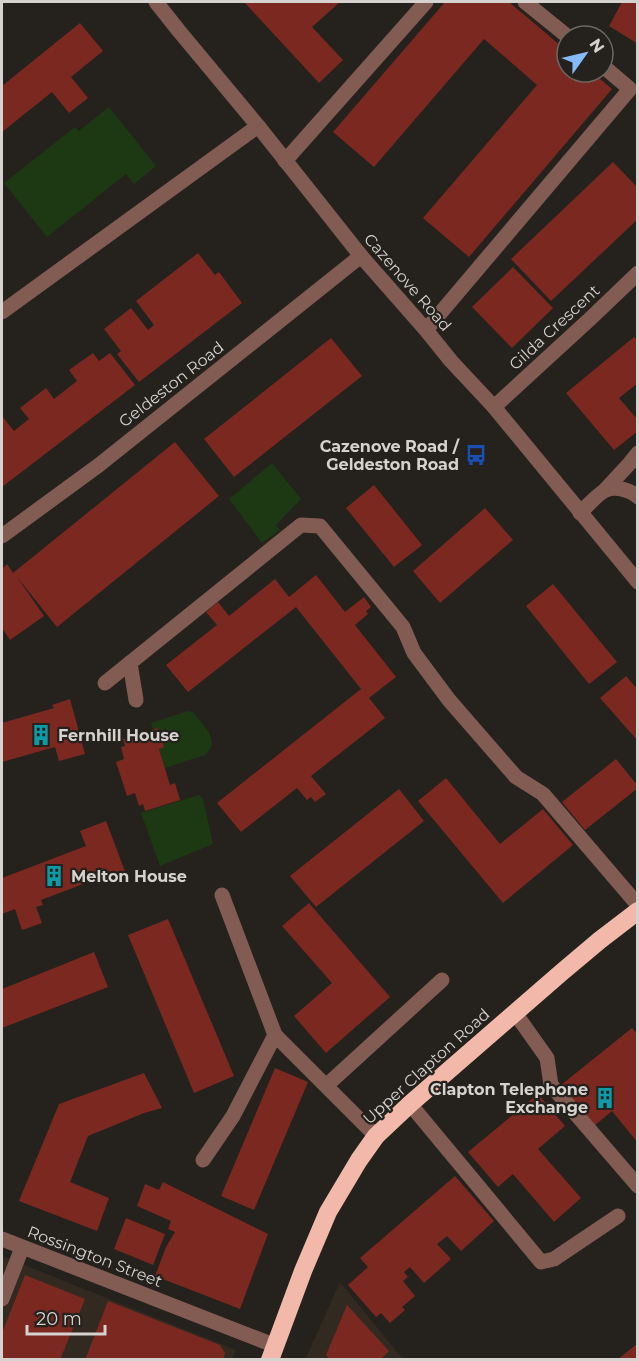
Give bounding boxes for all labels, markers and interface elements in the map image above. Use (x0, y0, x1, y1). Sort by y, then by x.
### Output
north arrow (555, 24, 615, 84)
text: N (586, 35, 609, 57)
street label: Cazenove Road (360, 230, 455, 335)
street label: Gilda Crescent (505, 280, 604, 374)
street label: Geldeston Road (115, 338, 227, 431)
place label: Cazenove Road / Geldeston Road (320, 437, 460, 474)
bus stop icon: Cazenove Road / Geldeston Road (464, 443, 488, 467)
building icon: Fernhill House (29, 723, 53, 747)
place label: Fernhill House (58, 726, 179, 745)
building icon: Melton House (42, 864, 66, 888)
place label: Melton House (71, 867, 187, 886)
street label: Upper Clapton Road (359, 1005, 494, 1128)
place label: Clapton Telephone Exchange (430, 1080, 588, 1117)
building icon: Clapton Telephone Exchange (593, 1086, 617, 1110)
street label: Rossington Street (25, 1222, 165, 1291)
scale bar (27, 1298, 105, 1336)
text: 20 m (36, 1308, 82, 1330)

